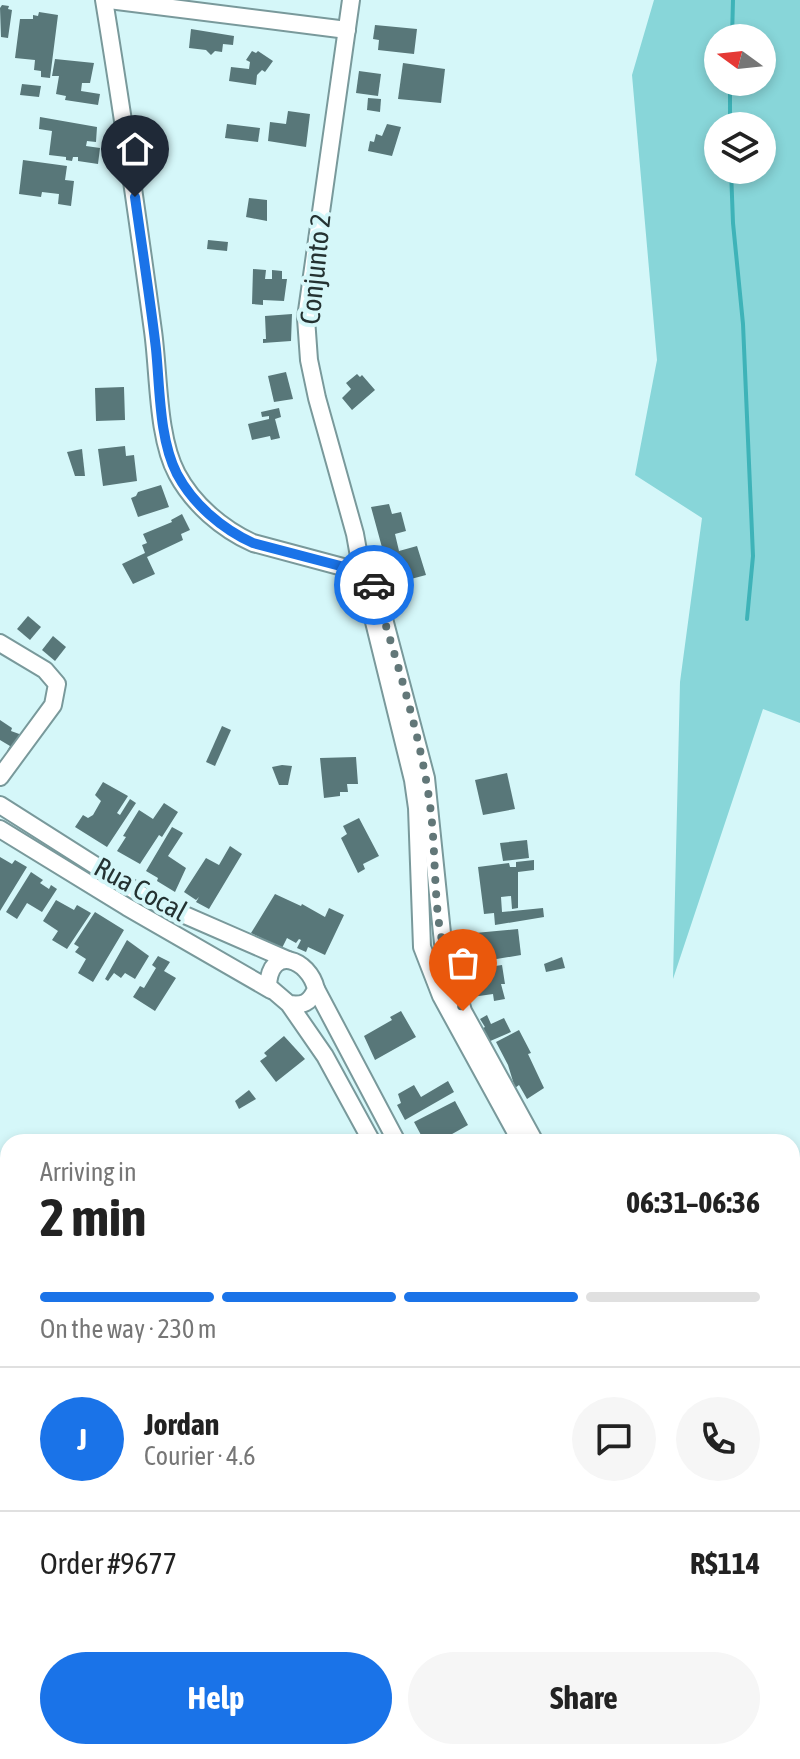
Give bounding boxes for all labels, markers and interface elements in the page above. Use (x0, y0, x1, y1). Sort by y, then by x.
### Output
north arrow (704, 24, 776, 96)
map controls (704, 24, 776, 184)
button: layers (704, 112, 776, 184)
pin (101, 115, 169, 197)
icon: home (113, 127, 157, 171)
street label: Conjunto 2 (293, 212, 337, 326)
courier (334, 545, 414, 625)
icon: car (352, 563, 396, 607)
street label: Rua Cocal (89, 851, 193, 928)
pin (429, 929, 497, 1011)
icon: bag (441, 941, 485, 985)
text: Arriving in (40, 1157, 137, 1187)
text: 06:31–06:36 (626, 1185, 760, 1219)
text: 2 min (40, 1187, 146, 1247)
text: On the way · 230 m (40, 1314, 217, 1344)
button: chat (572, 1397, 656, 1481)
button: phone (676, 1397, 760, 1481)
text: Jordan (144, 1407, 219, 1441)
text: J (77, 1422, 87, 1456)
text: Courier · 4.6 (144, 1441, 255, 1471)
text: Order #9677 (40, 1546, 177, 1580)
text: R$114 (690, 1546, 760, 1580)
button: Help (40, 1652, 392, 1744)
button: Share (408, 1652, 760, 1744)

